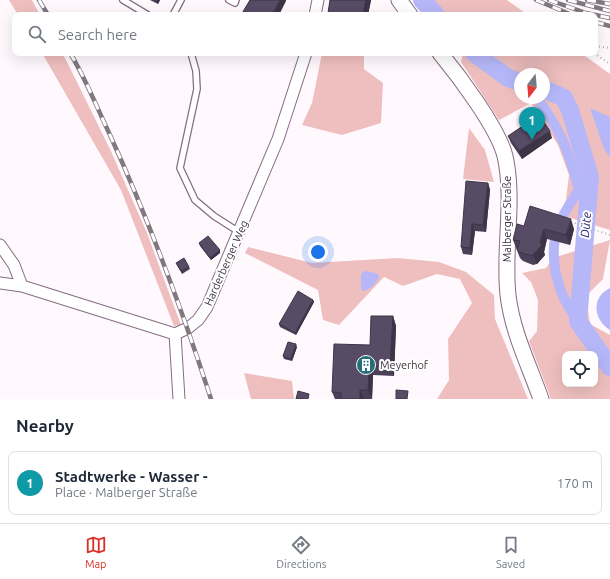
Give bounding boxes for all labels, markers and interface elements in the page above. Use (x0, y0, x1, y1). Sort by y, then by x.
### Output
search box (12, 12, 598, 56)
icon: search (26, 23, 48, 45)
text: Search here (58, 26, 137, 43)
north arrow (514, 68, 550, 104)
pin: 1 (519, 107, 545, 140)
street label: Malberger Straße (501, 176, 513, 262)
water label: Düte (578, 212, 593, 238)
street label: Harderberger Weg (202, 218, 250, 308)
your location (308, 242, 328, 262)
map controls (562, 351, 598, 387)
button: locate (562, 351, 598, 387)
building icon: Meyerhof (355, 354, 377, 376)
place label: Meyerhof (380, 359, 429, 371)
text: Nearby (16, 416, 74, 435)
text: Stadtwerke - Wasser - (55, 468, 208, 485)
text: 1 (26, 476, 34, 490)
text: 170 m (557, 476, 593, 490)
text: Place · Malberger Straße (55, 485, 197, 499)
tab: Map (85, 534, 107, 570)
tab: Directions (276, 534, 326, 570)
tab: Saved (496, 534, 525, 570)

